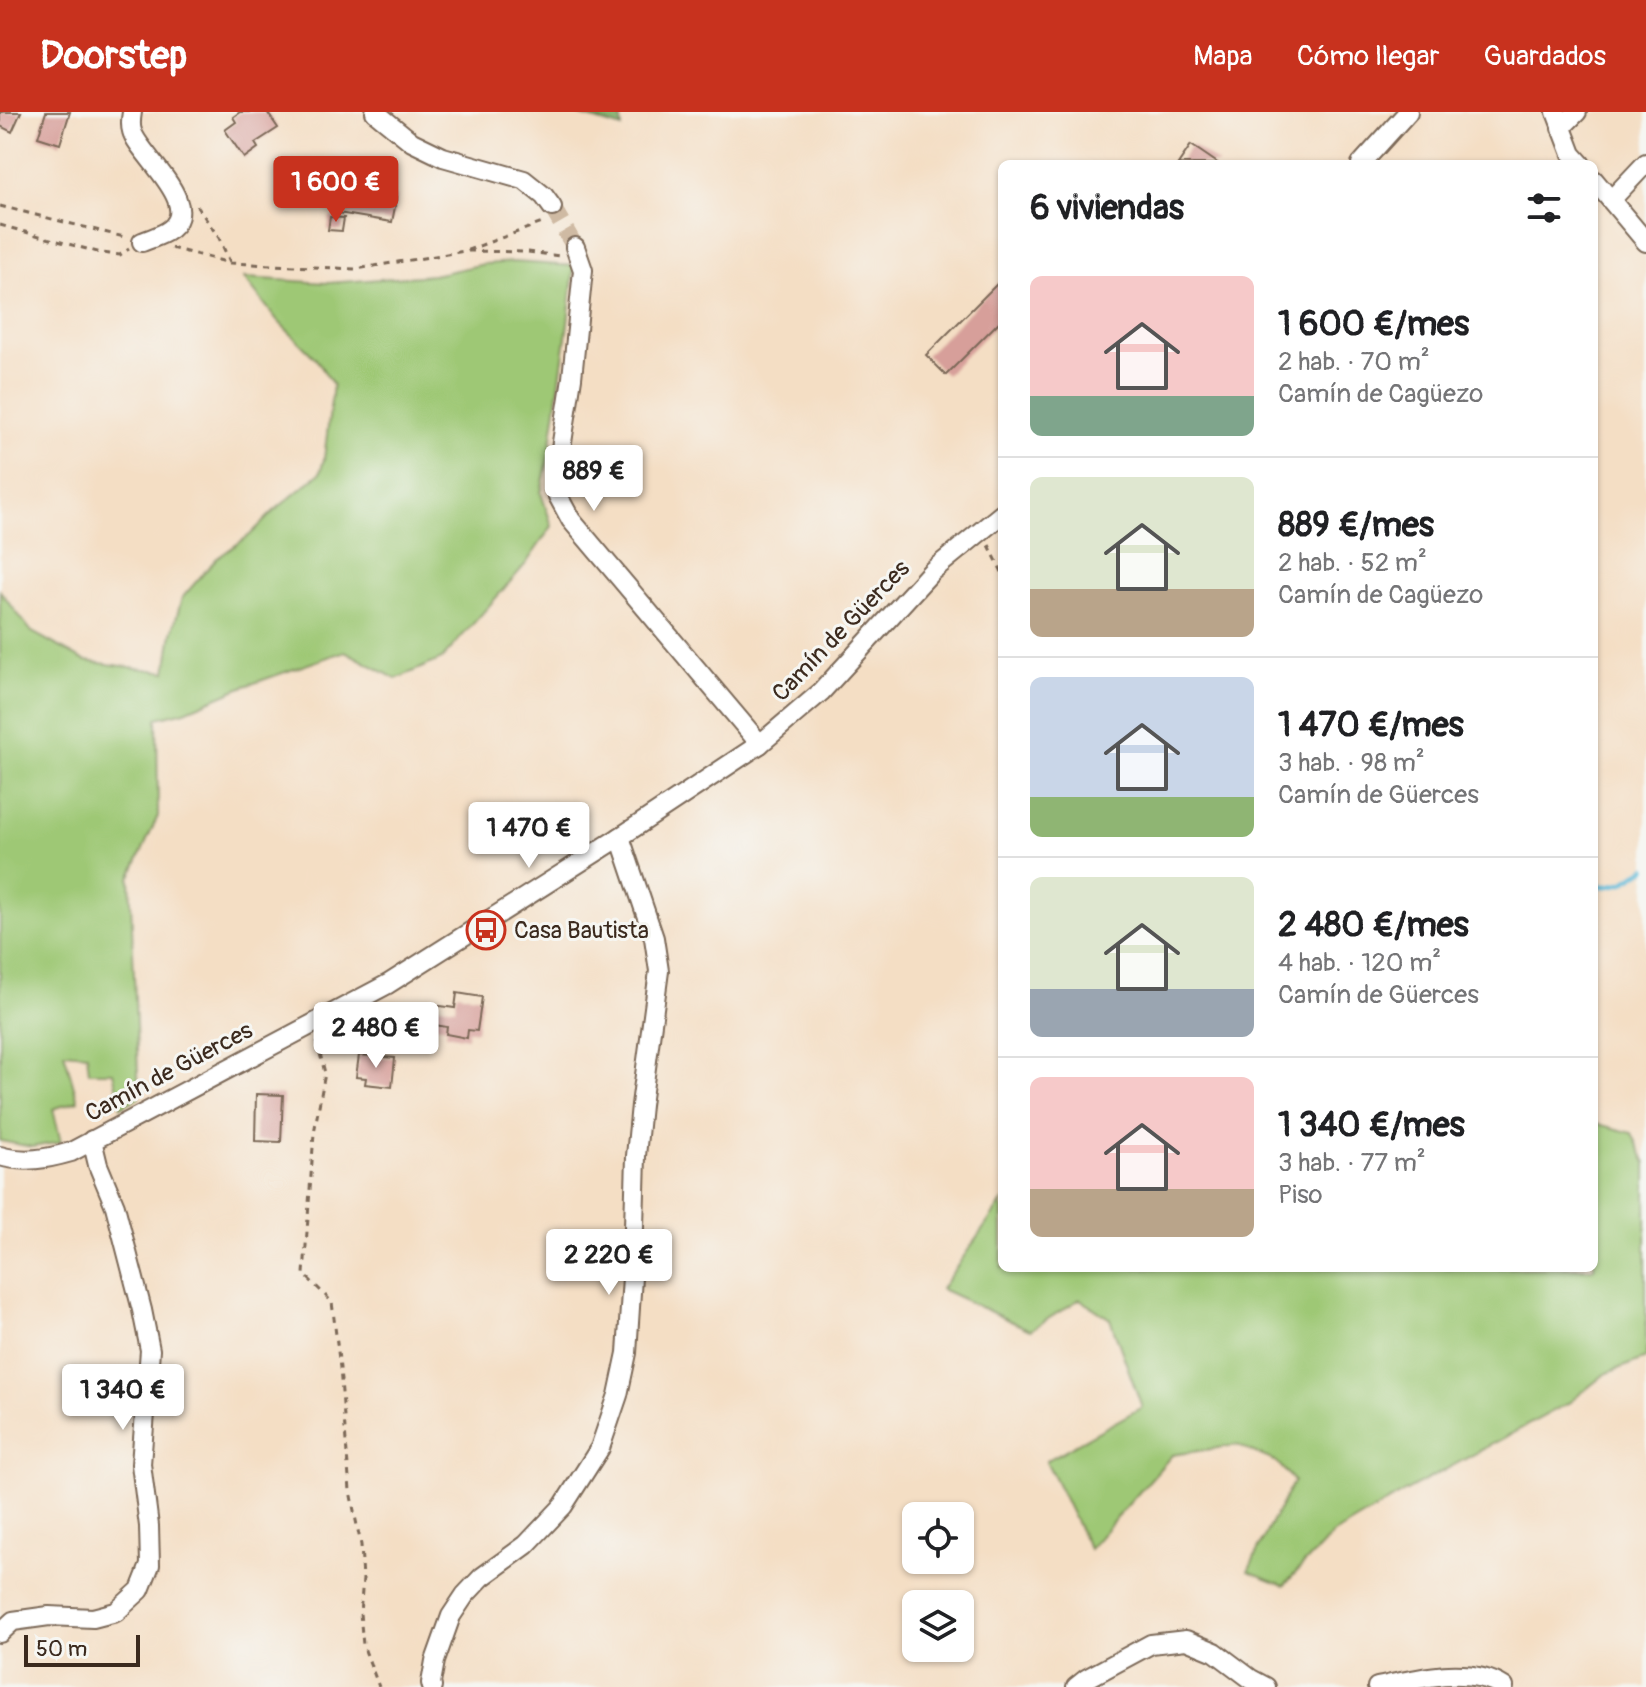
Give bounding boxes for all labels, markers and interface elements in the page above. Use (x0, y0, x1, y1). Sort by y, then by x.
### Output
text: Doorstep (40, 32, 187, 80)
text: Mapa (1193, 39, 1253, 74)
text: Cómo llegar (1297, 39, 1439, 74)
text: Guardados (1483, 39, 1606, 74)
pin: 1 600 € (262, 156, 410, 224)
text: 1 600 € (291, 166, 381, 198)
icon: filters (1522, 186, 1566, 230)
text: 6 viviendas (1030, 187, 1184, 230)
text: 1 600 €/mes (1278, 303, 1469, 346)
icon: home (1094, 308, 1190, 404)
text: 2 hab. · 70 m² (1278, 346, 1430, 378)
text: Camín de Cagüezo (1278, 378, 1483, 410)
pin: 889 € (538, 445, 650, 513)
text: 889 € (563, 455, 625, 487)
text: 889 €/mes (1278, 504, 1434, 547)
icon: home (1094, 509, 1190, 605)
text: 2 hab. · 52 m² (1278, 547, 1427, 579)
street label: Camín de Güerces (766, 554, 916, 708)
text: Camín de Cagüezo (1278, 579, 1483, 611)
text: 1 470 €/mes (1278, 704, 1464, 747)
icon: home (1094, 709, 1190, 805)
text: 3 hab. · 98 m² (1278, 747, 1425, 779)
text: Camín de Güerces (1278, 779, 1479, 811)
pin: 1 470 € (455, 802, 603, 870)
text: 1 470 € (486, 812, 572, 844)
text: 2 480 €/mes (1278, 904, 1469, 947)
bus stop icon: Casa Bautista (465, 909, 507, 951)
icon: home (1094, 909, 1190, 1005)
place label: Casa Bautista (514, 916, 649, 945)
text: 4 hab. · 120 m² (1278, 947, 1441, 979)
text: Camín de Güerces (1278, 979, 1479, 1011)
pin: 2 480 € (302, 1002, 450, 1070)
text: 2 480 € (332, 1012, 420, 1044)
street label: Camín de Güerces (80, 1016, 258, 1128)
text: 1 340 €/mes (1278, 1104, 1465, 1147)
icon: home (1094, 1109, 1190, 1205)
text: 3 hab. · 77 m² (1278, 1147, 1426, 1179)
text: Piso (1278, 1179, 1323, 1211)
pin: 2 220 € (535, 1229, 683, 1297)
text: 2 220 € (564, 1239, 654, 1271)
pin: 1 340 € (49, 1364, 197, 1432)
text: 1 340 € (80, 1374, 166, 1406)
map controls (902, 1502, 974, 1662)
button: locate (902, 1502, 974, 1574)
button: layers (902, 1590, 974, 1662)
scale bar (24, 1631, 140, 1667)
text: 50 m (36, 1635, 87, 1663)

